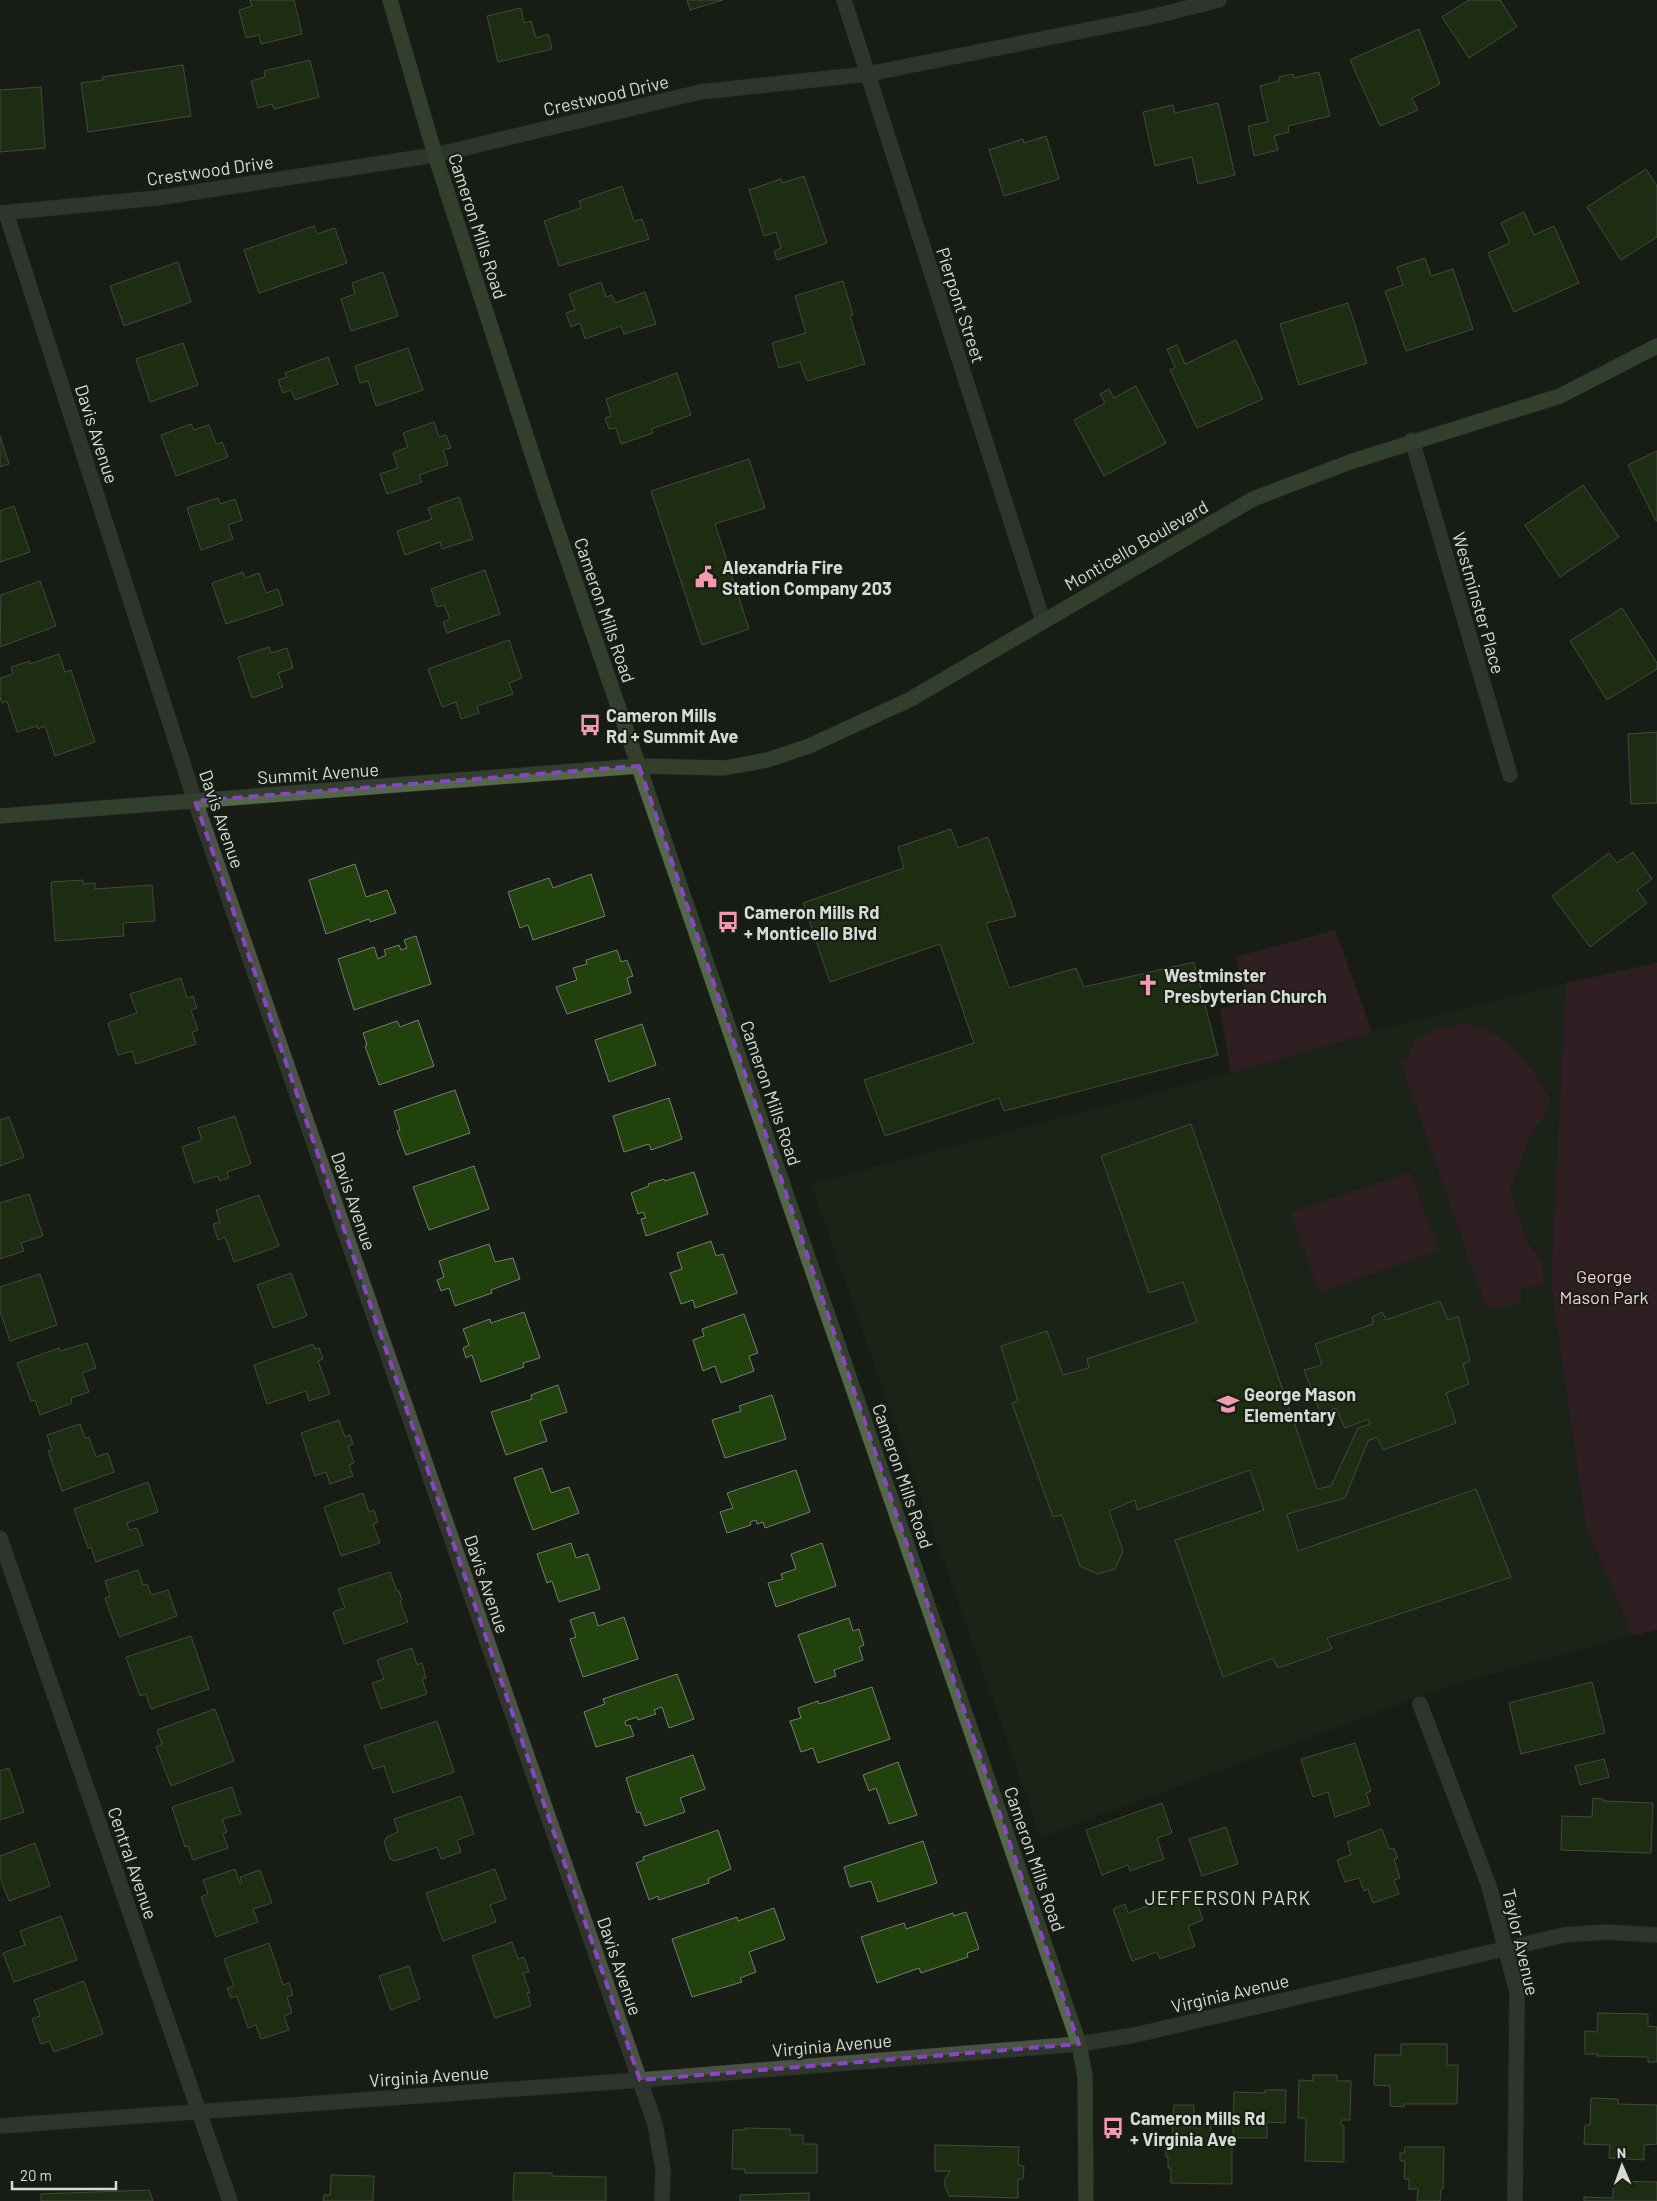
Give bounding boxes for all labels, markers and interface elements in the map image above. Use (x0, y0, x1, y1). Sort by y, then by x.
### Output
street label: Crestwood Drive (541, 70, 671, 120)
street label: Crestwood Drive (145, 150, 275, 190)
street label: Cameron Mills Road (444, 150, 512, 302)
street label: Pierpont Street (932, 245, 990, 365)
street label: Davis Avenue (71, 382, 123, 486)
street label: Monticello Boulevard (1060, 495, 1212, 595)
street label: Westminster Place (1448, 530, 1510, 676)
street label: Cameron Mills Road (570, 535, 640, 685)
place label: Alexandria Fire Station Company 203 (722, 556, 892, 599)
public building icon: Alexandria Fire Station Company 203 (693, 564, 719, 590)
place label: Cameron Mills Rd + Summit Ave (606, 704, 739, 747)
bus stop icon: Cameron Mills Rd + Summit Ave (577, 712, 603, 738)
street label: Summit Avenue (256, 758, 380, 788)
street label: Davis Avenue (195, 767, 249, 871)
place label: Cameron Mills Rd + Monticello Blvd (744, 901, 879, 944)
bus stop icon: Cameron Mills Rd + Monticello Blvd (715, 909, 741, 935)
place label: Westminster Presbyterian Church (1164, 964, 1327, 1007)
church icon: Westminster Presbyterian Church (1135, 972, 1161, 998)
street label: Cameron Mills Road (736, 1018, 806, 1168)
street label: Davis Avenue (327, 1149, 381, 1253)
park label: George Mason Park (1559, 1265, 1649, 1308)
place label: George Mason Elementary (1244, 1383, 1356, 1426)
school or university icon: George Mason Elementary (1215, 1391, 1241, 1417)
street label: Cameron Mills Road (868, 1401, 938, 1551)
street label: Davis Avenue (460, 1532, 514, 1636)
street label: Cameron Mills Road (1000, 1784, 1070, 1934)
street label: Central Avenue (103, 1804, 163, 1922)
district label: JEFFERSON PARK (1145, 1886, 1311, 1909)
street label: Taylor Avenue (1498, 1887, 1544, 1997)
street label: Davis Avenue (593, 1914, 647, 2018)
street label: Virginia Avenue (1169, 1969, 1291, 2017)
street label: Virginia Avenue (771, 2029, 893, 2061)
street label: Virginia Avenue (368, 2061, 490, 2091)
place label: Cameron Mills Rd + Virginia Ave (1130, 2107, 1265, 2150)
bus stop icon: Cameron Mills Rd + Virginia Ave (1100, 2115, 1126, 2141)
north arrow (1597, 2141, 1647, 2191)
text: N (1617, 2144, 1626, 2161)
scale bar (12, 2158, 116, 2190)
text: 20 m (20, 2166, 52, 2184)

